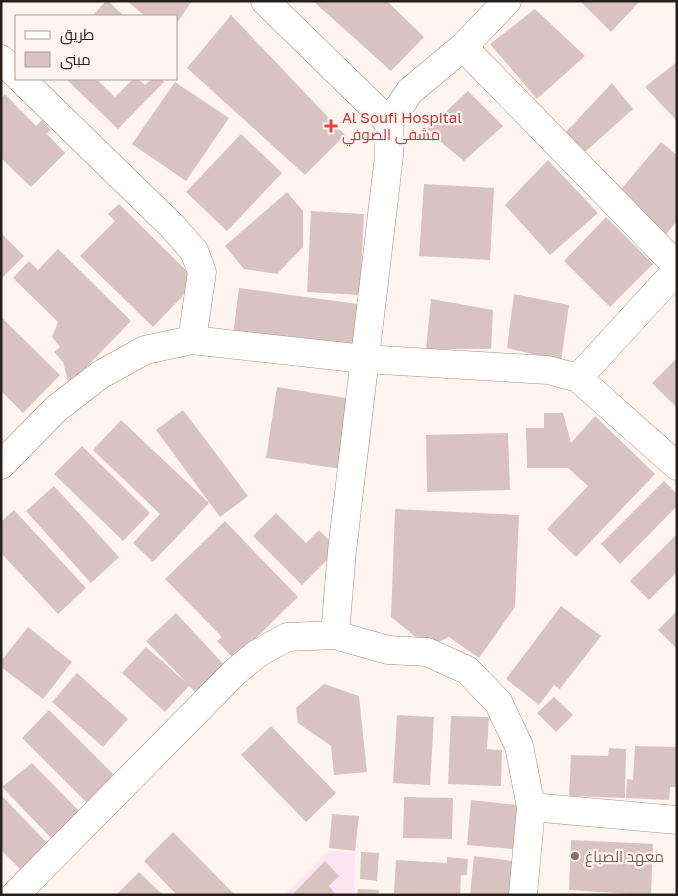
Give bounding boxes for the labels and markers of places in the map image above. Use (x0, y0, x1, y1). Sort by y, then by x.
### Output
place label: Al Soufi Hospital مشفى الصوفي (342, 108, 462, 147)
marker: Al Soufi Hospital مشفى الصوفي (324, 119, 338, 133)
place label: معهد الصباغ (585, 847, 664, 868)
marker: معهد الصباغ (569, 850, 581, 862)

